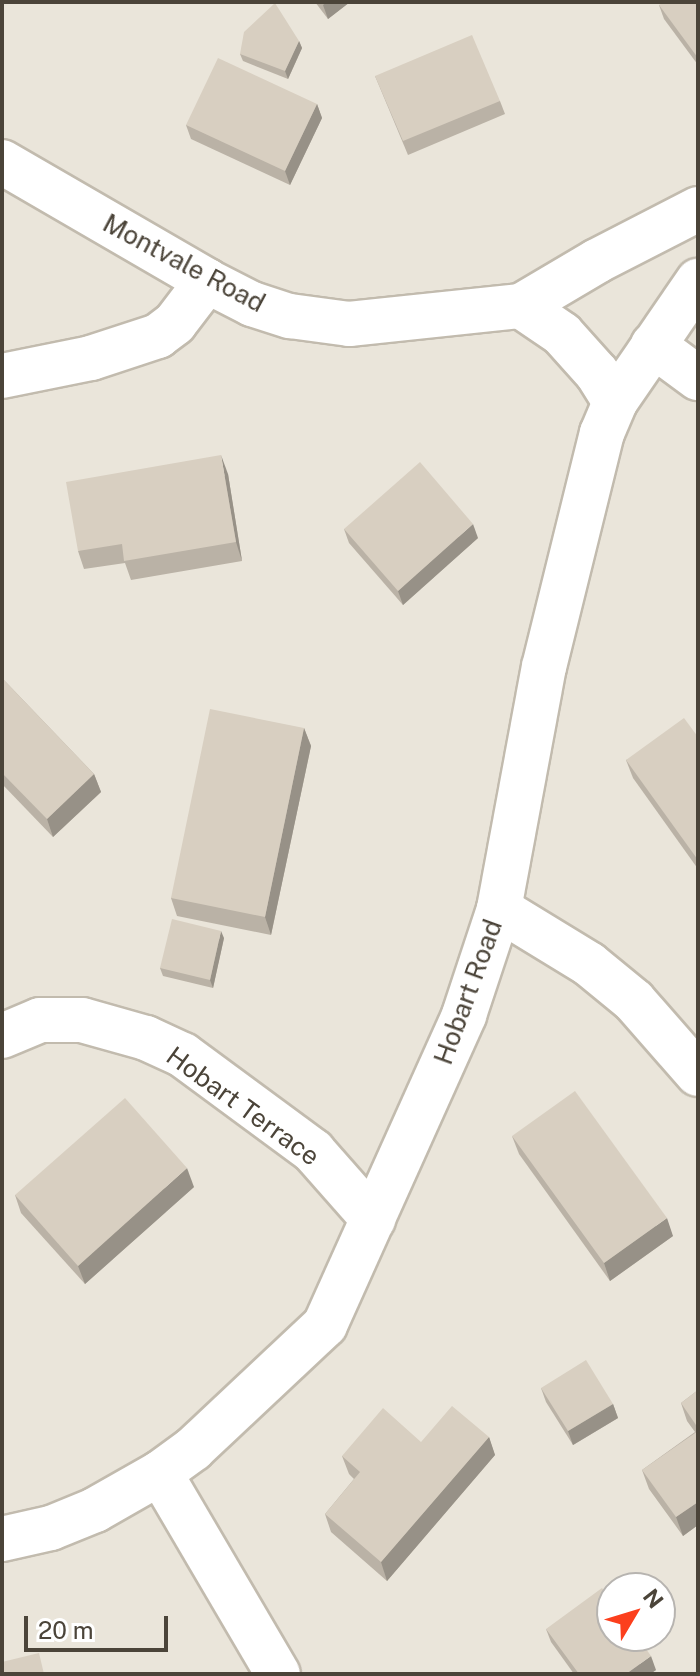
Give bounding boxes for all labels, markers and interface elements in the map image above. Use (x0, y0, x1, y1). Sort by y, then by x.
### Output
street label: Montvale Road (98, 207, 270, 319)
street label: Hobart Road (427, 915, 509, 1069)
street label: Hobart Terrace (160, 1040, 326, 1172)
north arrow (596, 1572, 676, 1652)
text: N (638, 1584, 669, 1613)
scale bar (28, 1600, 172, 1650)
text: 20 m (38, 1616, 94, 1644)

